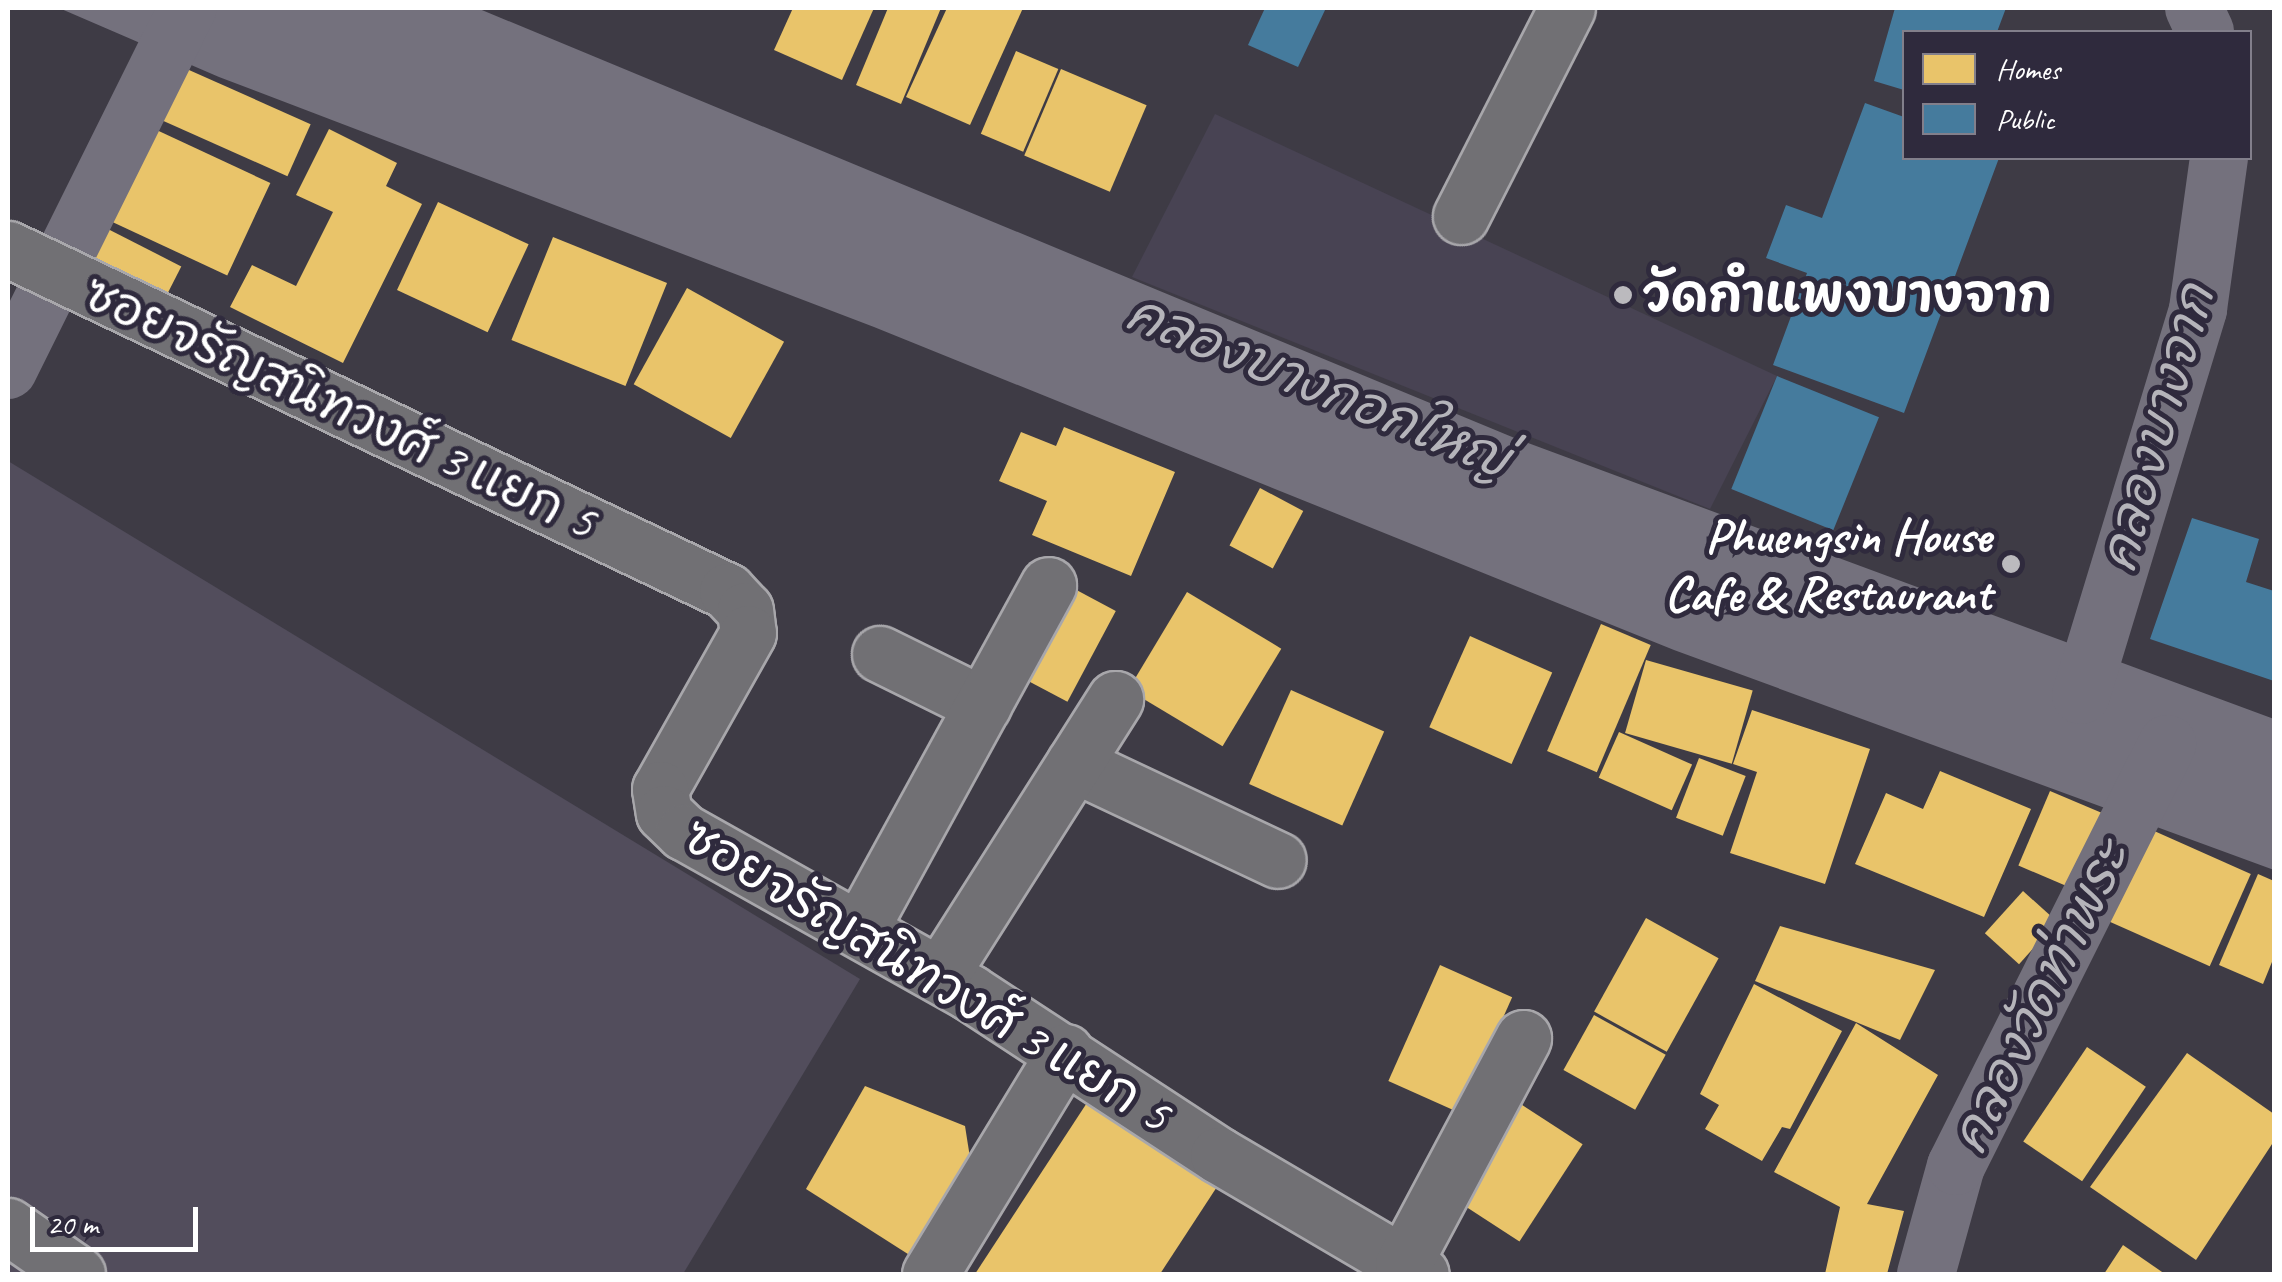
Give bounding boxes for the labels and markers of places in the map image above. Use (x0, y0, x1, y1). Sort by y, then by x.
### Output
place label: วัดกำแพงบางจาก (1643, 265, 2052, 325)
marker: วัดกำแพงบางจาก (1612, 284, 1634, 306)
place label: Phuengsin House Cafe & Restaurant (1665, 505, 1991, 622)
marker: Phuengsin House Cafe & Restaurant (2000, 553, 2022, 575)

